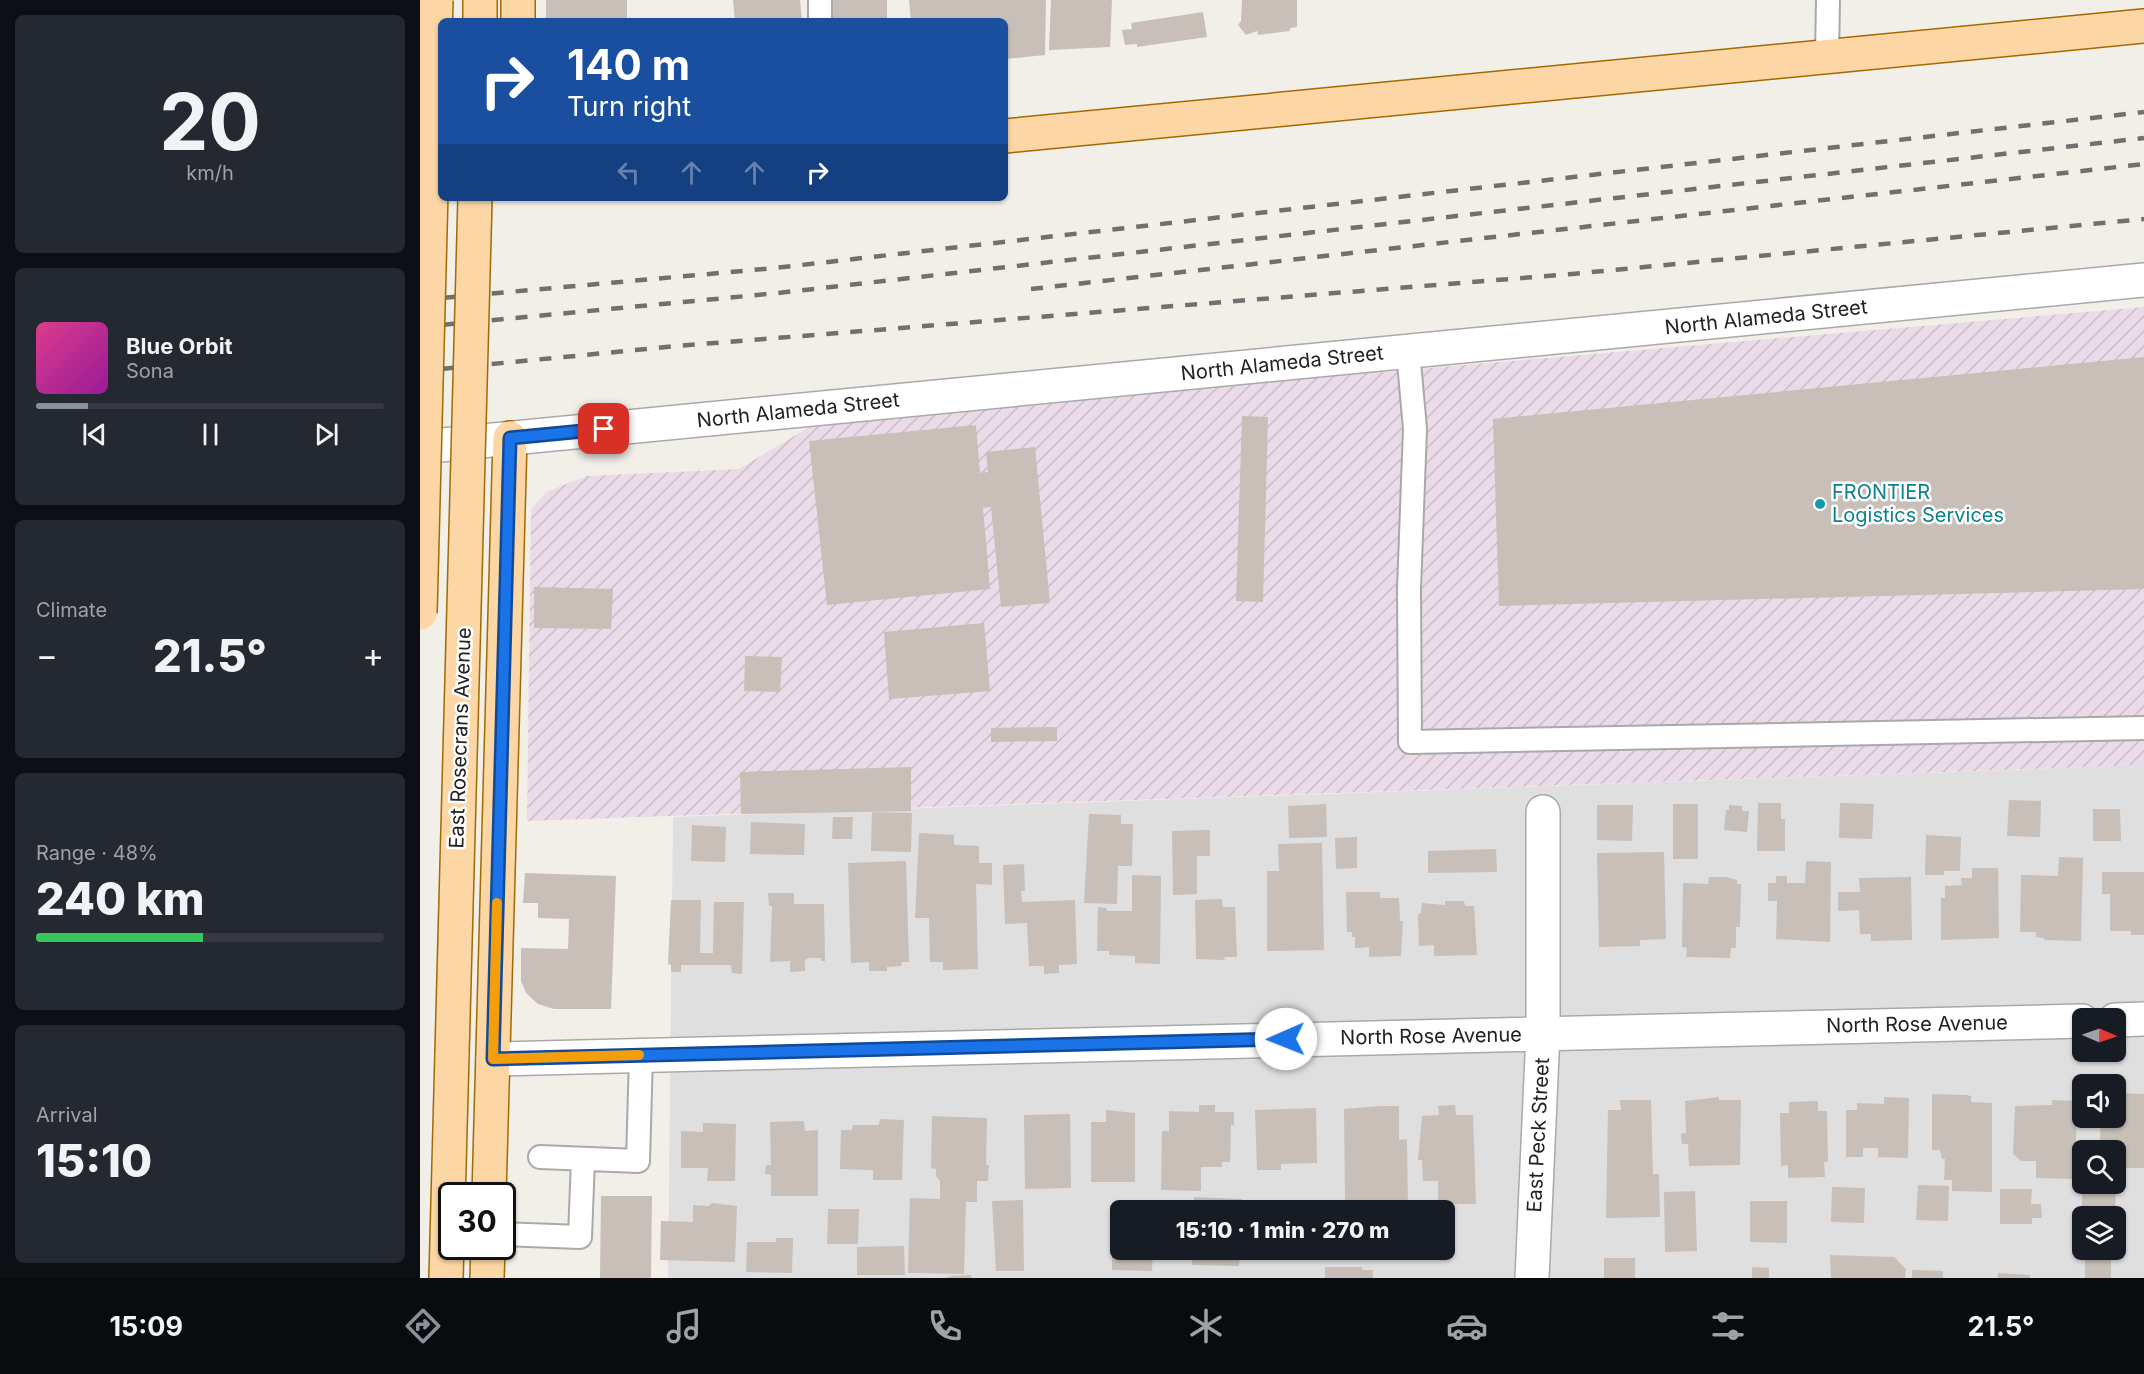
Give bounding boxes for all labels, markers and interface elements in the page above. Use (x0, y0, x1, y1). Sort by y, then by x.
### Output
text: 140 m (567, 39, 690, 90)
icon: right (468, 42, 546, 120)
text: 20 (159, 74, 261, 169)
text: Turn right (567, 90, 691, 123)
icon: left (612, 156, 645, 189)
icon: ahead (675, 156, 708, 189)
icon: ahead (738, 156, 771, 189)
icon: right (801, 156, 834, 189)
text: km/h (186, 161, 234, 185)
street label: North Alameda Street (1664, 294, 1869, 340)
text: Blue Orbit (126, 333, 233, 359)
street label: North Alameda Street (1180, 340, 1385, 386)
text: Sona (126, 359, 174, 383)
street label: North Alameda Street (696, 387, 901, 433)
pin (578, 403, 629, 454)
icon: arrive (587, 412, 620, 445)
icon: previous (78, 418, 111, 451)
icon: pause (194, 418, 227, 451)
icon: next (310, 418, 343, 451)
place label: FRONTIER Logistics Services (1832, 480, 2004, 527)
marker: FRONTIER Logistics Services (1813, 497, 1827, 511)
text: Climate (36, 598, 107, 622)
street label: East Rosecrans Avenue (444, 627, 476, 849)
text: 21.5° (153, 628, 267, 683)
text: − (36, 635, 58, 675)
text: + (362, 635, 384, 675)
text: Range · 48% (36, 841, 158, 865)
text: 240 km (36, 871, 204, 926)
position arrow (1254, 1007, 1318, 1071)
north arrow (2072, 1008, 2126, 1062)
map controls (2072, 1008, 2126, 1260)
street label: North Rose Avenue (1826, 1010, 2008, 1038)
street label: North Rose Avenue (1340, 1022, 1522, 1050)
street label: East Peck Street (1522, 1057, 1554, 1213)
button: sound (2072, 1074, 2126, 1128)
text: Arrival (36, 1103, 98, 1127)
text: 15:10 (36, 1133, 152, 1188)
button: search (2072, 1140, 2126, 1194)
speed limit sign: 30 (438, 1182, 516, 1260)
button: layers (2072, 1206, 2126, 1260)
text: 15:10 · 1 min · 270 m (1176, 1217, 1389, 1243)
icon: directions (402, 1305, 444, 1347)
icon: music (663, 1305, 705, 1347)
icon: phone (924, 1305, 966, 1347)
icon: climate (1185, 1305, 1227, 1347)
icon: car (1446, 1305, 1488, 1347)
icon: filters (1707, 1305, 1749, 1347)
text: 15:09 (109, 1310, 183, 1343)
text: 21.5° (1967, 1310, 2034, 1343)

